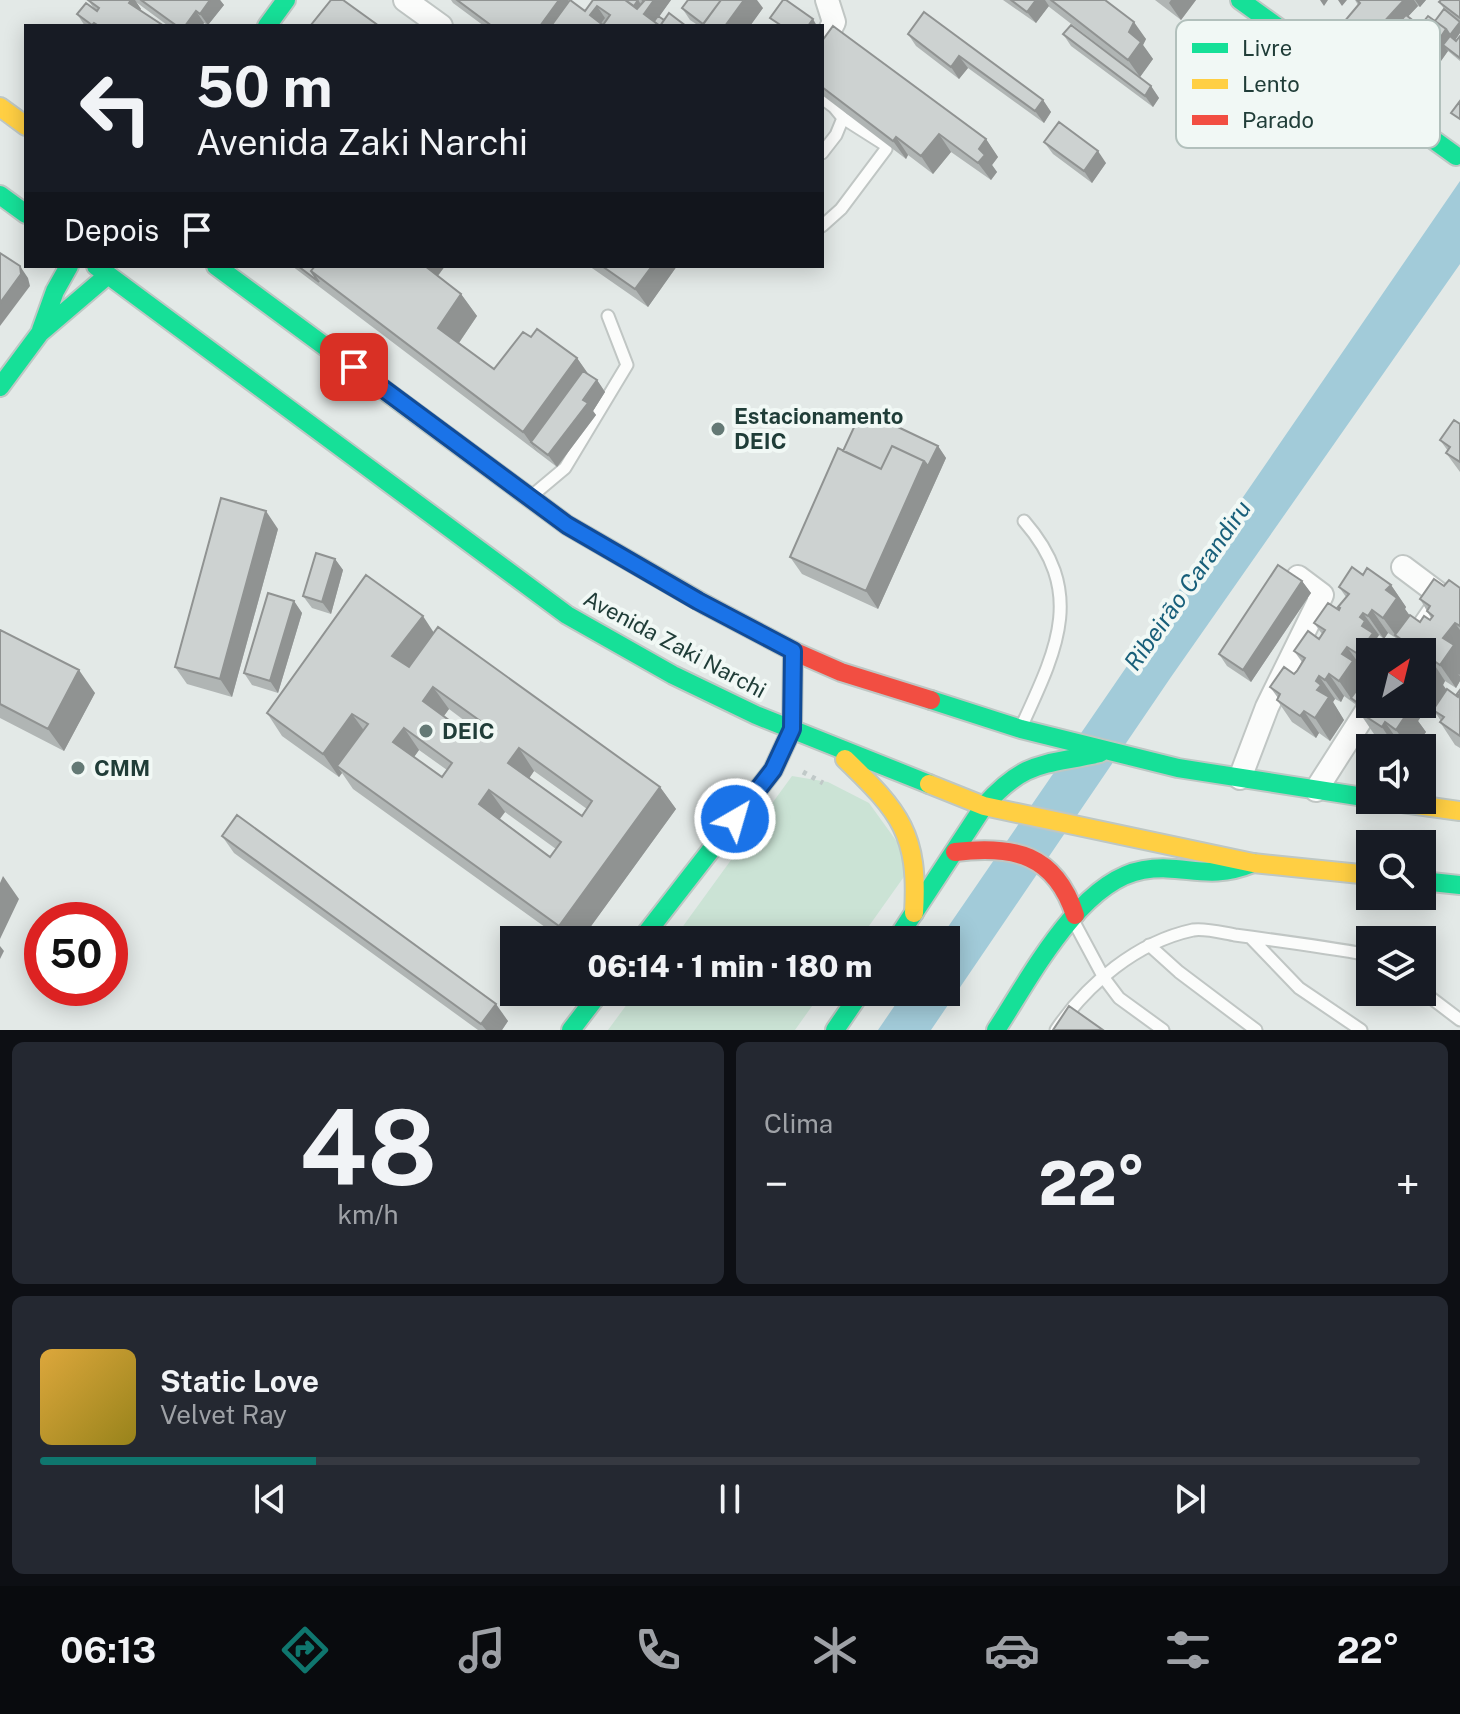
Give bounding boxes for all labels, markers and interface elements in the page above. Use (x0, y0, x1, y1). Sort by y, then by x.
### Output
legend (1176, 20, 1440, 148)
text: Livre (1242, 35, 1292, 61)
text: 50 m (196, 54, 333, 120)
icon: left (64, 56, 168, 160)
text: Lento (1242, 71, 1300, 97)
text: Parado (1242, 107, 1314, 133)
text: Avenida Zaki Narchi (196, 121, 528, 163)
icon: arrive (175, 208, 219, 252)
text: Depois (64, 212, 159, 248)
pin (320, 333, 388, 401)
icon: arrive (332, 345, 376, 389)
place label: Estacionamento DEIC (734, 403, 903, 454)
marker: Estacionamento DEIC (709, 420, 727, 438)
water label: Ribeirão Carandiru (1118, 495, 1256, 675)
street label: Avenida Zaki Narchi (579, 585, 771, 703)
north arrow (1356, 638, 1436, 718)
map controls (1356, 638, 1436, 1006)
place label: DEIC (442, 718, 494, 744)
marker: DEIC (417, 722, 435, 740)
button: sound (1356, 734, 1436, 814)
place label: CMM (94, 755, 150, 781)
marker: CMM (69, 759, 87, 777)
position arrow (693, 777, 777, 861)
button: search (1356, 830, 1436, 910)
speed limit sign: 50 (24, 902, 128, 1006)
button: layers (1356, 926, 1436, 1006)
text: 06:14 · 1 min · 180 m (588, 948, 872, 984)
text: 48 (299, 1086, 437, 1208)
text: Clima (764, 1108, 833, 1139)
text: 22° (1038, 1148, 1146, 1219)
text: − (764, 1158, 788, 1210)
text: + (1396, 1158, 1420, 1210)
text: km/h (337, 1199, 399, 1230)
text: Static Love (160, 1363, 319, 1399)
text: Velvet Ray (160, 1399, 287, 1430)
icon: previous (248, 1477, 292, 1521)
icon: pause (708, 1477, 752, 1521)
icon: next (1168, 1477, 1212, 1521)
icon: directions (277, 1622, 333, 1678)
icon: music (454, 1622, 510, 1678)
icon: phone (630, 1622, 686, 1678)
icon: climate (807, 1622, 863, 1678)
icon: car (984, 1622, 1040, 1678)
icon: filters (1160, 1622, 1216, 1678)
text: 06:13 (60, 1629, 156, 1671)
text: 22° (1337, 1629, 1400, 1671)

